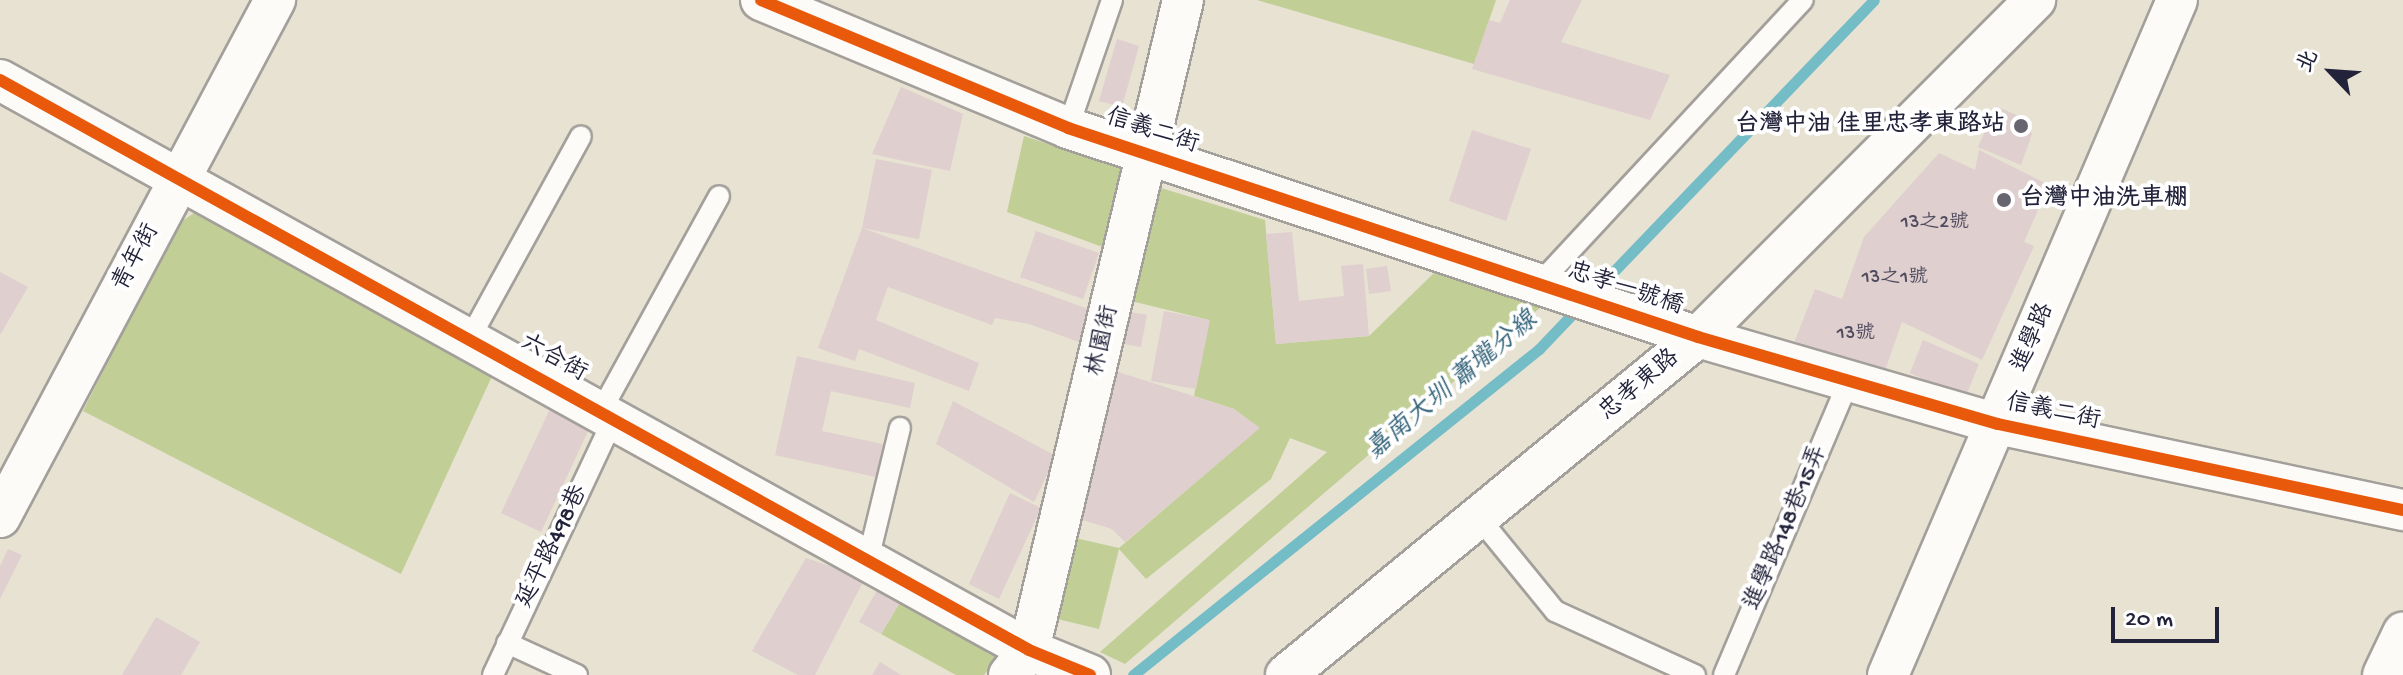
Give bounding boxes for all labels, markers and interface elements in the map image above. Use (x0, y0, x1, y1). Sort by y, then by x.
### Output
north arrow (2291, 32, 2371, 112)
text: 北 (2293, 46, 2326, 77)
street label: 信義二街 (1102, 103, 1202, 161)
place label: 台灣中油 佳里忠孝東路站 (1735, 112, 2005, 140)
marker: 台灣中油 佳里忠孝東路站 (2012, 117, 2030, 135)
place label: 台灣中油洗車棚 (2020, 186, 2188, 214)
marker: 台灣中油洗車棚 (1995, 191, 2013, 209)
house number: 13之2號 (1901, 211, 1969, 235)
street label: 青年街 (107, 219, 167, 297)
street label: 忠孝一號橋 (1563, 258, 1687, 322)
house number: 13之1號 (1862, 266, 1928, 290)
street label: 進學路 (2007, 299, 2061, 377)
street label: 林園街 (1082, 303, 1126, 379)
water label: 嘉南大圳 蕭壠分線 (1361, 306, 1545, 468)
house number: 13號 (1837, 322, 1875, 346)
street label: 六合街 (515, 329, 591, 389)
street label: 忠孝東路 (1594, 344, 1686, 428)
street label: 信義二街 (2003, 389, 2103, 437)
street label: 進學路148巷15弄 (1739, 441, 1835, 615)
street label: 延平路498巷 (511, 481, 595, 613)
scale bar (2115, 591, 2223, 641)
text: 20 m (2125, 606, 2173, 635)

